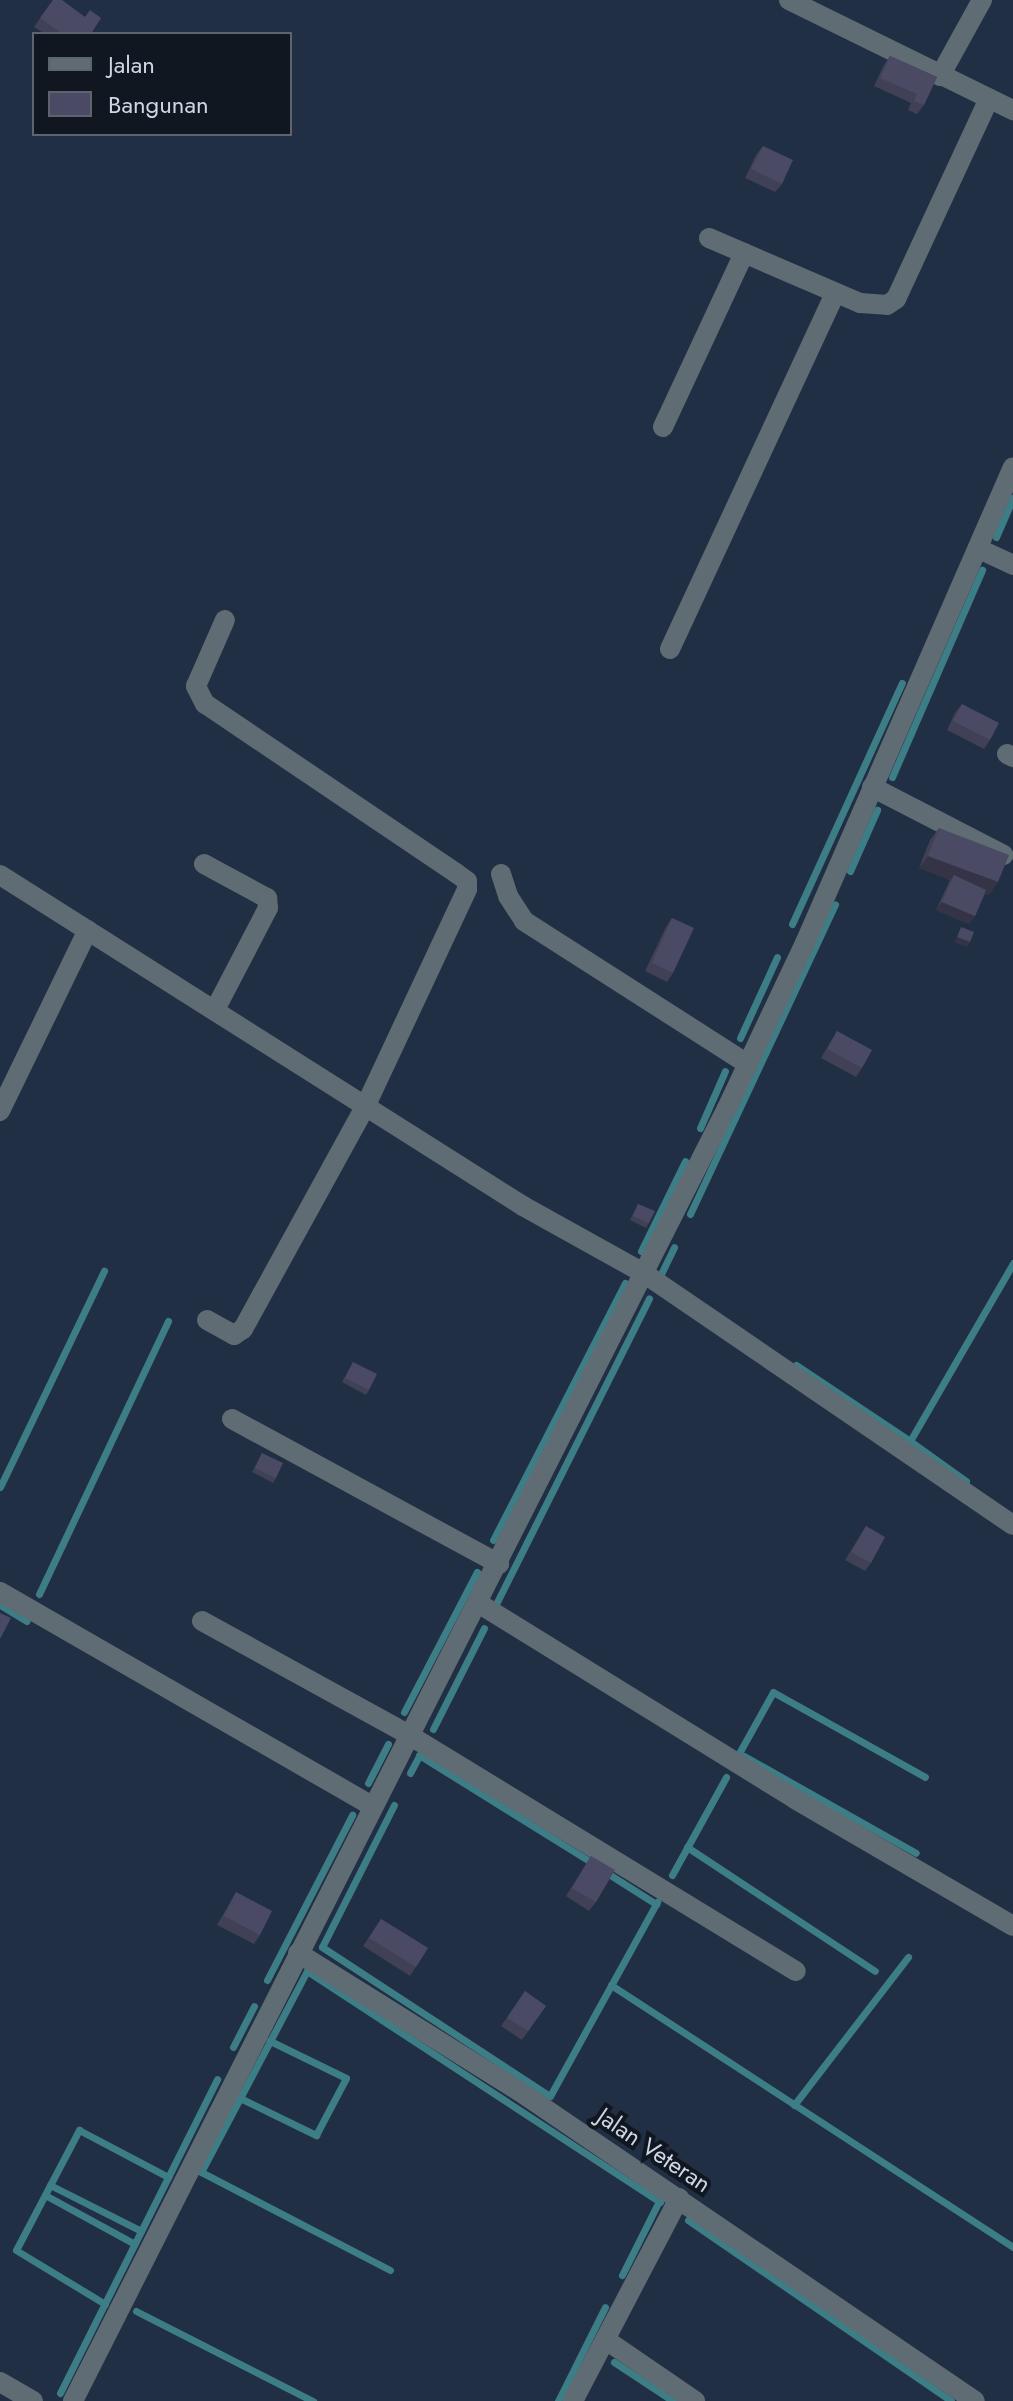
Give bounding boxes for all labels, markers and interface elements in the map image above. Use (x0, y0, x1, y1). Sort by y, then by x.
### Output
legend (32, 32, 292, 136)
text: Jalan (108, 47, 155, 82)
text: Bangunan (108, 87, 209, 122)
street label: Jalan Veteran (592, 2101, 716, 2199)

